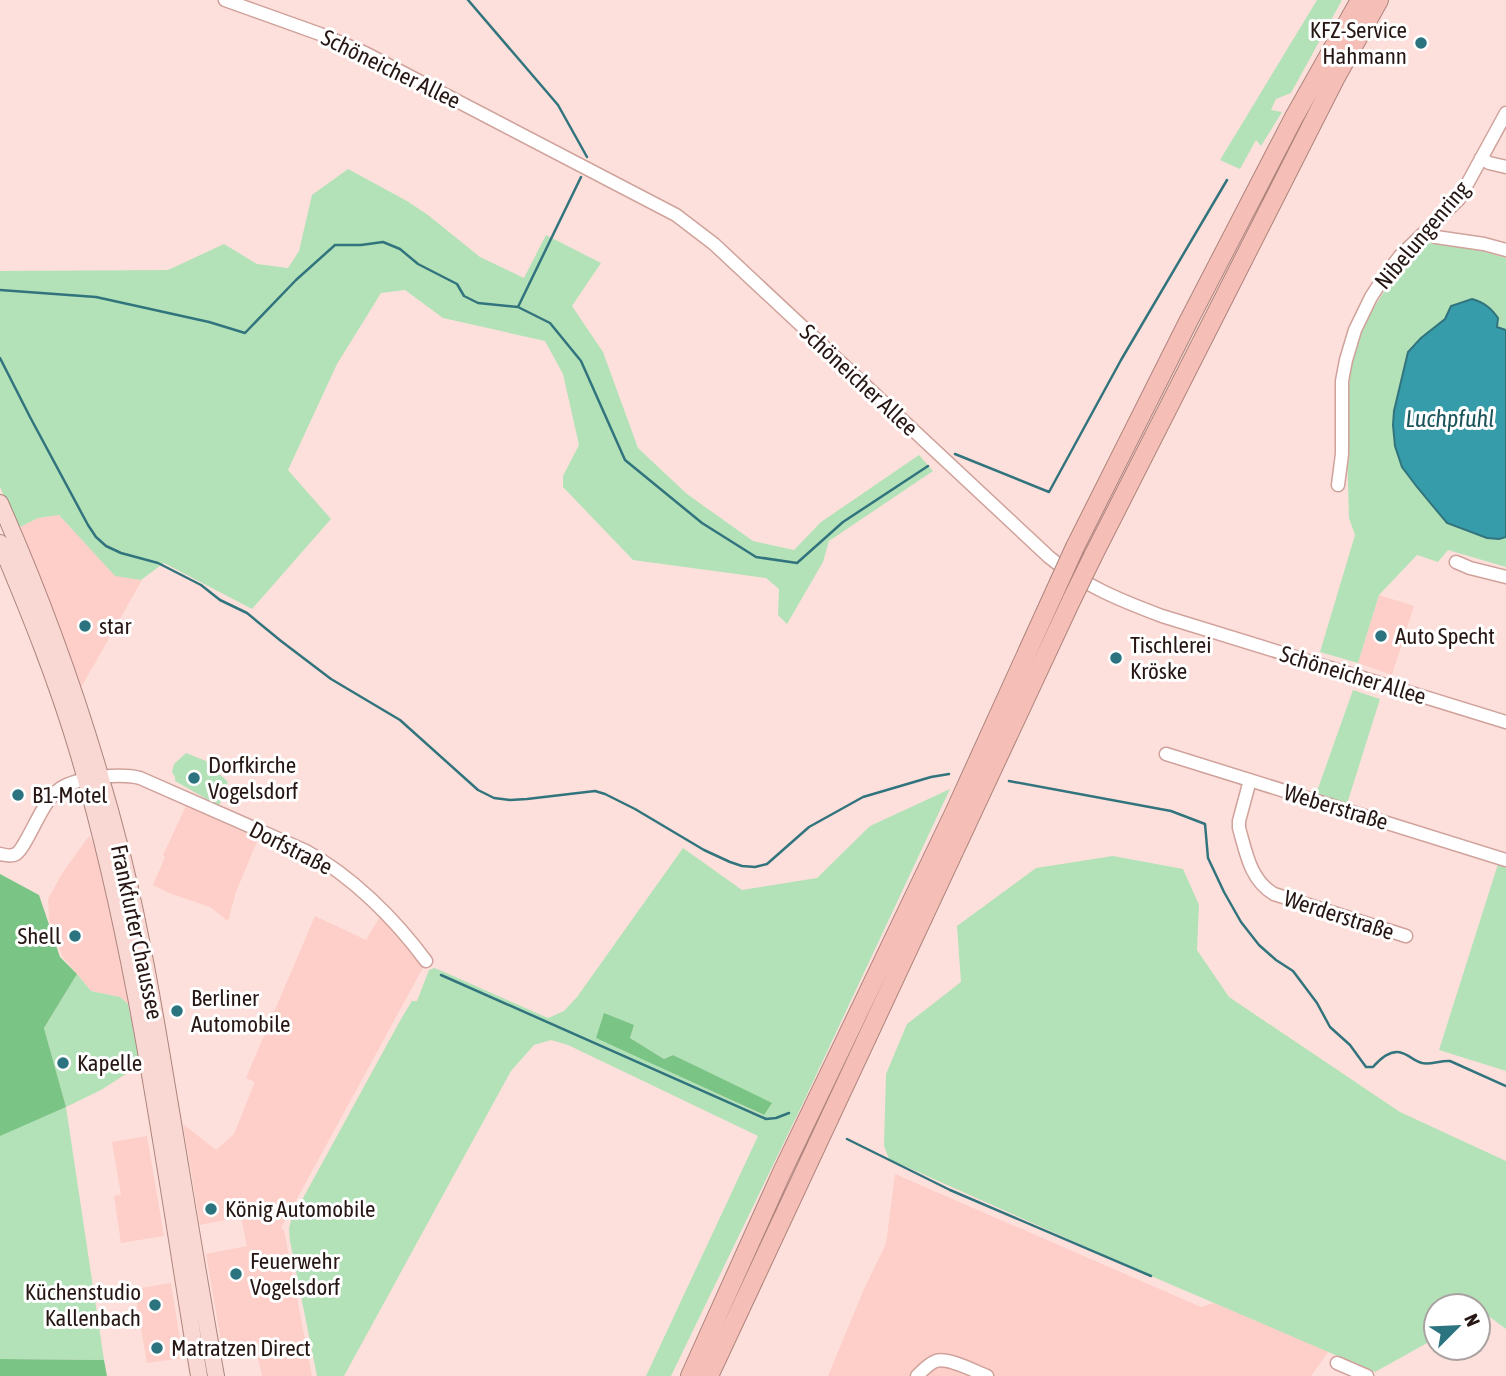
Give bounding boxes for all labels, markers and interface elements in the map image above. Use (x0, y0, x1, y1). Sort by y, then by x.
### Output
place label: KFZ-Service Hahmann (1310, 17, 1407, 69)
street label: Schöneicher Allee (317, 24, 465, 114)
marker: KFZ-Service Hahmann (1413, 35, 1429, 51)
street label: Nibelungenring (1369, 176, 1475, 294)
street label: Schöneicher Allee (795, 319, 923, 441)
water label: Luchpfuhl (1406, 405, 1495, 432)
place label: star (99, 613, 132, 639)
marker: star (77, 618, 93, 634)
place label: Auto Specht (1395, 623, 1495, 649)
marker: Auto Specht (1373, 628, 1389, 644)
place label: Tischlerei Kröske (1130, 632, 1212, 684)
street label: Schöneicher Allee (1277, 640, 1429, 710)
marker: Tischlerei Kröske (1108, 650, 1124, 666)
place label: Dorfkirche Vogelsdorf (208, 752, 298, 804)
marker: Dorfkirche Vogelsdorf (186, 770, 202, 786)
street label: Weberstraße (1281, 779, 1391, 835)
place label: B1-Motel (32, 782, 107, 808)
marker: B1-Motel (10, 787, 26, 803)
street label: Dorfstraße (245, 816, 337, 880)
street label: Frankfurter Chaussee (106, 842, 168, 1022)
street label: Werderstraße (1281, 885, 1397, 945)
place label: Shell (18, 923, 61, 949)
marker: Shell (67, 928, 83, 944)
place label: Berliner Automobile (191, 985, 290, 1037)
marker: Berliner Automobile (169, 1003, 185, 1019)
place label: Kapelle (77, 1050, 142, 1076)
marker: Kapelle (55, 1055, 71, 1071)
place label: König Automobile (225, 1196, 376, 1222)
marker: König Automobile (203, 1201, 219, 1217)
place label: Feuerwehr Vogelsdorf (250, 1248, 341, 1300)
marker: Feuerwehr Vogelsdorf (228, 1266, 244, 1282)
place label: Küchenstudio Kallenbach (25, 1279, 141, 1331)
north arrow (1422, 1292, 1492, 1362)
marker: Küchenstudio Kallenbach (147, 1297, 163, 1313)
text: N (1460, 1310, 1485, 1330)
place label: Matratzen Direct (171, 1335, 311, 1361)
marker: Matratzen Direct (149, 1340, 165, 1356)

